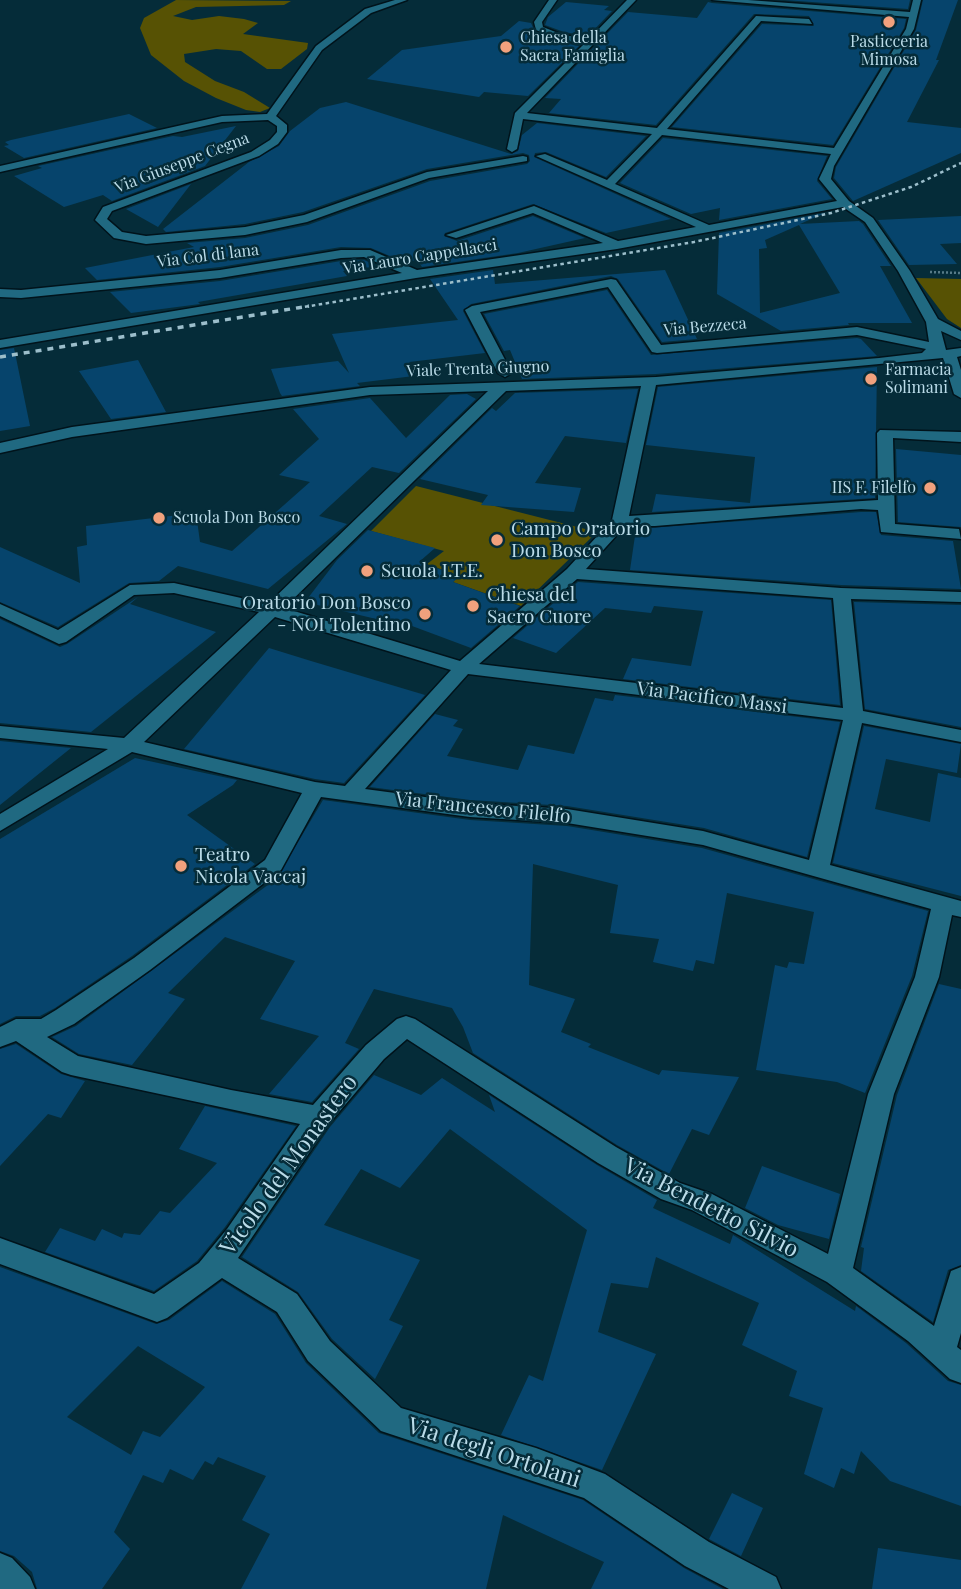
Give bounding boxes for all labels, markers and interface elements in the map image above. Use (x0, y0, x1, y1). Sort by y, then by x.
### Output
marker: Pasticceria Mimosa (881, 14, 897, 30)
place label: Chiesa della Sacra Famiglia (520, 28, 625, 66)
place label: Pasticceria Mimosa (850, 32, 928, 70)
marker: Chiesa della Sacra Famiglia (498, 39, 514, 55)
street label: Via Giuseppe Cegna (112, 129, 252, 197)
street label: Via Lauro Cappellacci (342, 235, 498, 279)
street label: Via Col di lana (156, 240, 260, 272)
street label: Via Bezzeca (663, 314, 747, 340)
street label: Viale Trenta Giugno (406, 357, 550, 381)
place label: Farmacia Solimani (885, 360, 952, 398)
marker: Farmacia Solimani (863, 371, 879, 387)
place label: IIS F. Filelfo (832, 478, 916, 498)
marker: IIS F. Filelfo (922, 480, 938, 496)
place label: Scuola Don Bosco (173, 508, 300, 528)
marker: Scuola Don Bosco (151, 510, 167, 526)
place label: Campo Oratorio Don Bosco (511, 518, 650, 562)
marker: Campo Oratorio Don Bosco (489, 532, 505, 548)
place label: Scuola I.T.E. (381, 560, 483, 582)
marker: Scuola I.T.E. (359, 563, 375, 579)
place label: Chiesa del Sacro Cuore (487, 584, 591, 628)
place label: Oratorio Don Bosco - NOI Tolentino (242, 592, 411, 636)
marker: Chiesa del Sacro Cuore (465, 598, 481, 614)
marker: Oratorio Don Bosco - NOI Tolentino (417, 606, 433, 622)
street label: Via Pacifico Massi (636, 677, 788, 719)
street label: Via Francesco Filelfo (394, 787, 572, 829)
place label: Teatro Nicola Vaccaj (195, 844, 306, 888)
marker: Teatro Nicola Vaccaj (173, 858, 189, 874)
street label: Vicolo del Monastero (214, 1070, 364, 1260)
street label: Via Bendetto Silvio (619, 1152, 803, 1264)
street label: Via degli Ortolani (404, 1412, 584, 1494)

